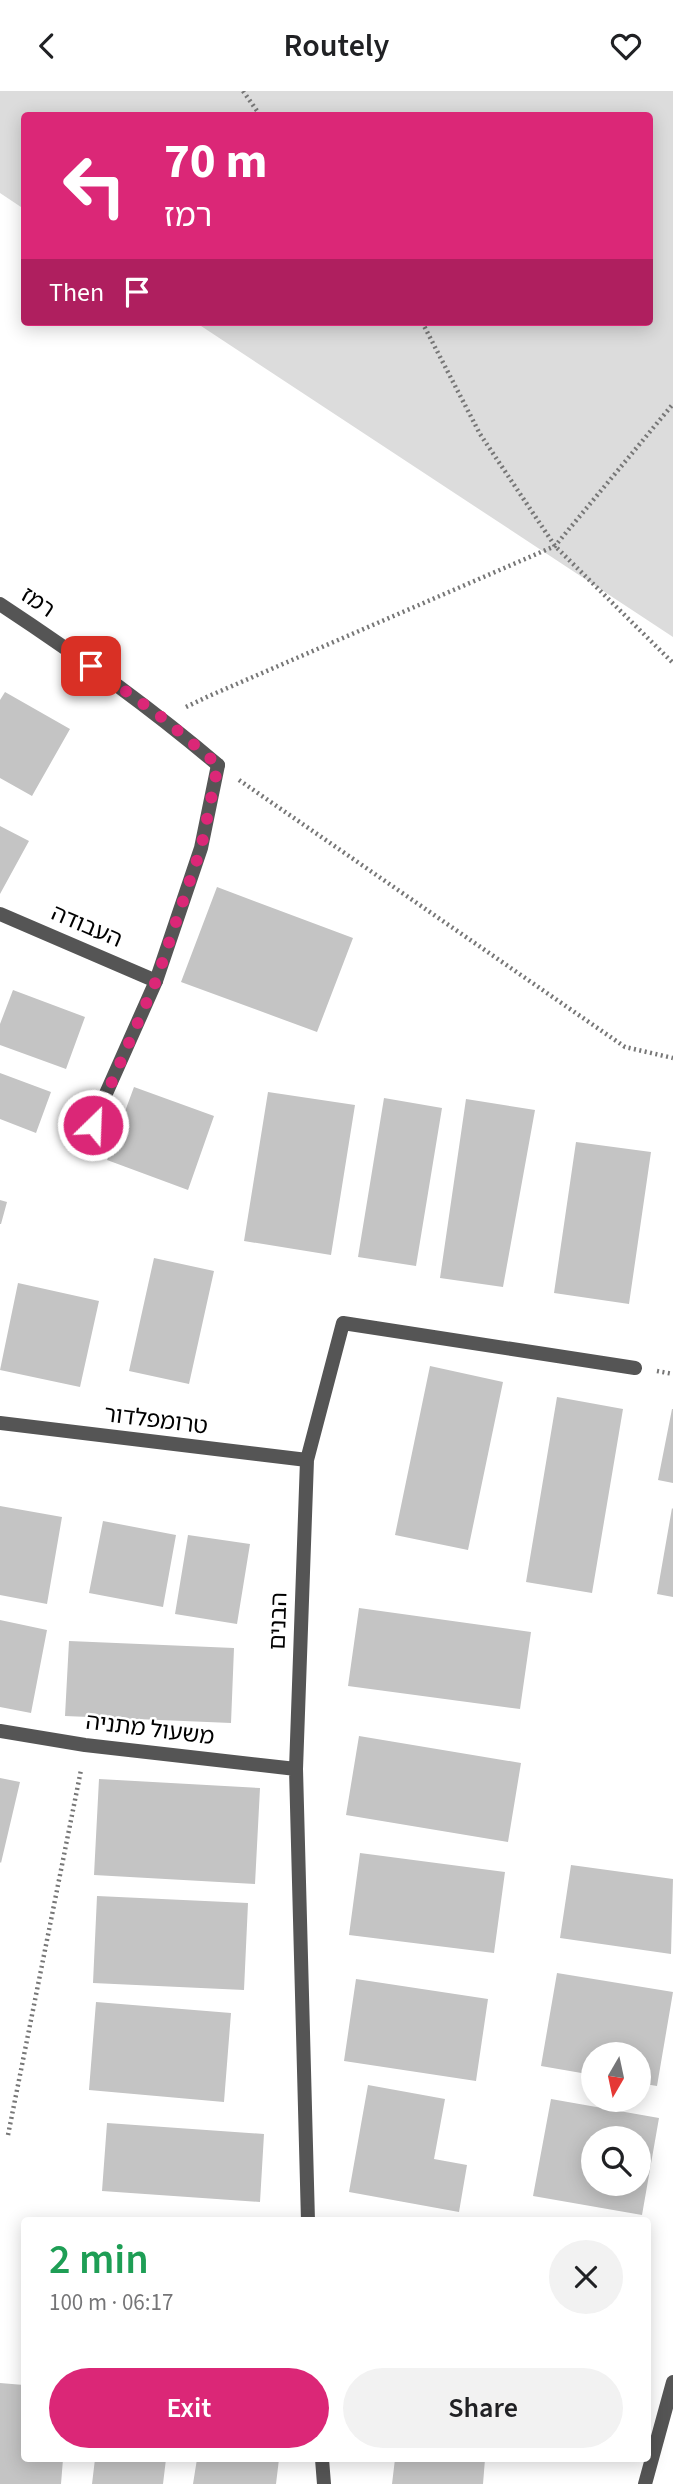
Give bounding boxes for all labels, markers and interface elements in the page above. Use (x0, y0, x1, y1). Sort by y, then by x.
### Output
text: Routely (284, 23, 389, 69)
icon: back (28, 27, 66, 65)
icon: heart (607, 27, 645, 65)
text: 70 m (164, 127, 268, 197)
icon: left (49, 140, 140, 231)
text: רמז (164, 193, 212, 239)
icon: arrive (118, 273, 156, 311)
text: Then (49, 274, 104, 311)
street label: רמז (14, 579, 62, 625)
pin (61, 636, 121, 696)
icon: arrive (72, 647, 110, 685)
street label: העבודה (46, 896, 128, 956)
position arrow (56, 1088, 130, 1162)
street label: טרומפלדור (102, 1397, 210, 1443)
street label: הבנים (261, 1592, 295, 1650)
street label: משעול מתניה (84, 1705, 216, 1753)
north arrow (581, 2042, 651, 2112)
map controls (581, 2042, 651, 2196)
button: search (581, 2126, 651, 2196)
text: 2 min (49, 2230, 149, 2290)
button: close (549, 2240, 623, 2314)
text: 100 m · 06:17 (49, 2286, 173, 2319)
button: Exit (49, 2368, 329, 2448)
button: Share (343, 2368, 623, 2448)

